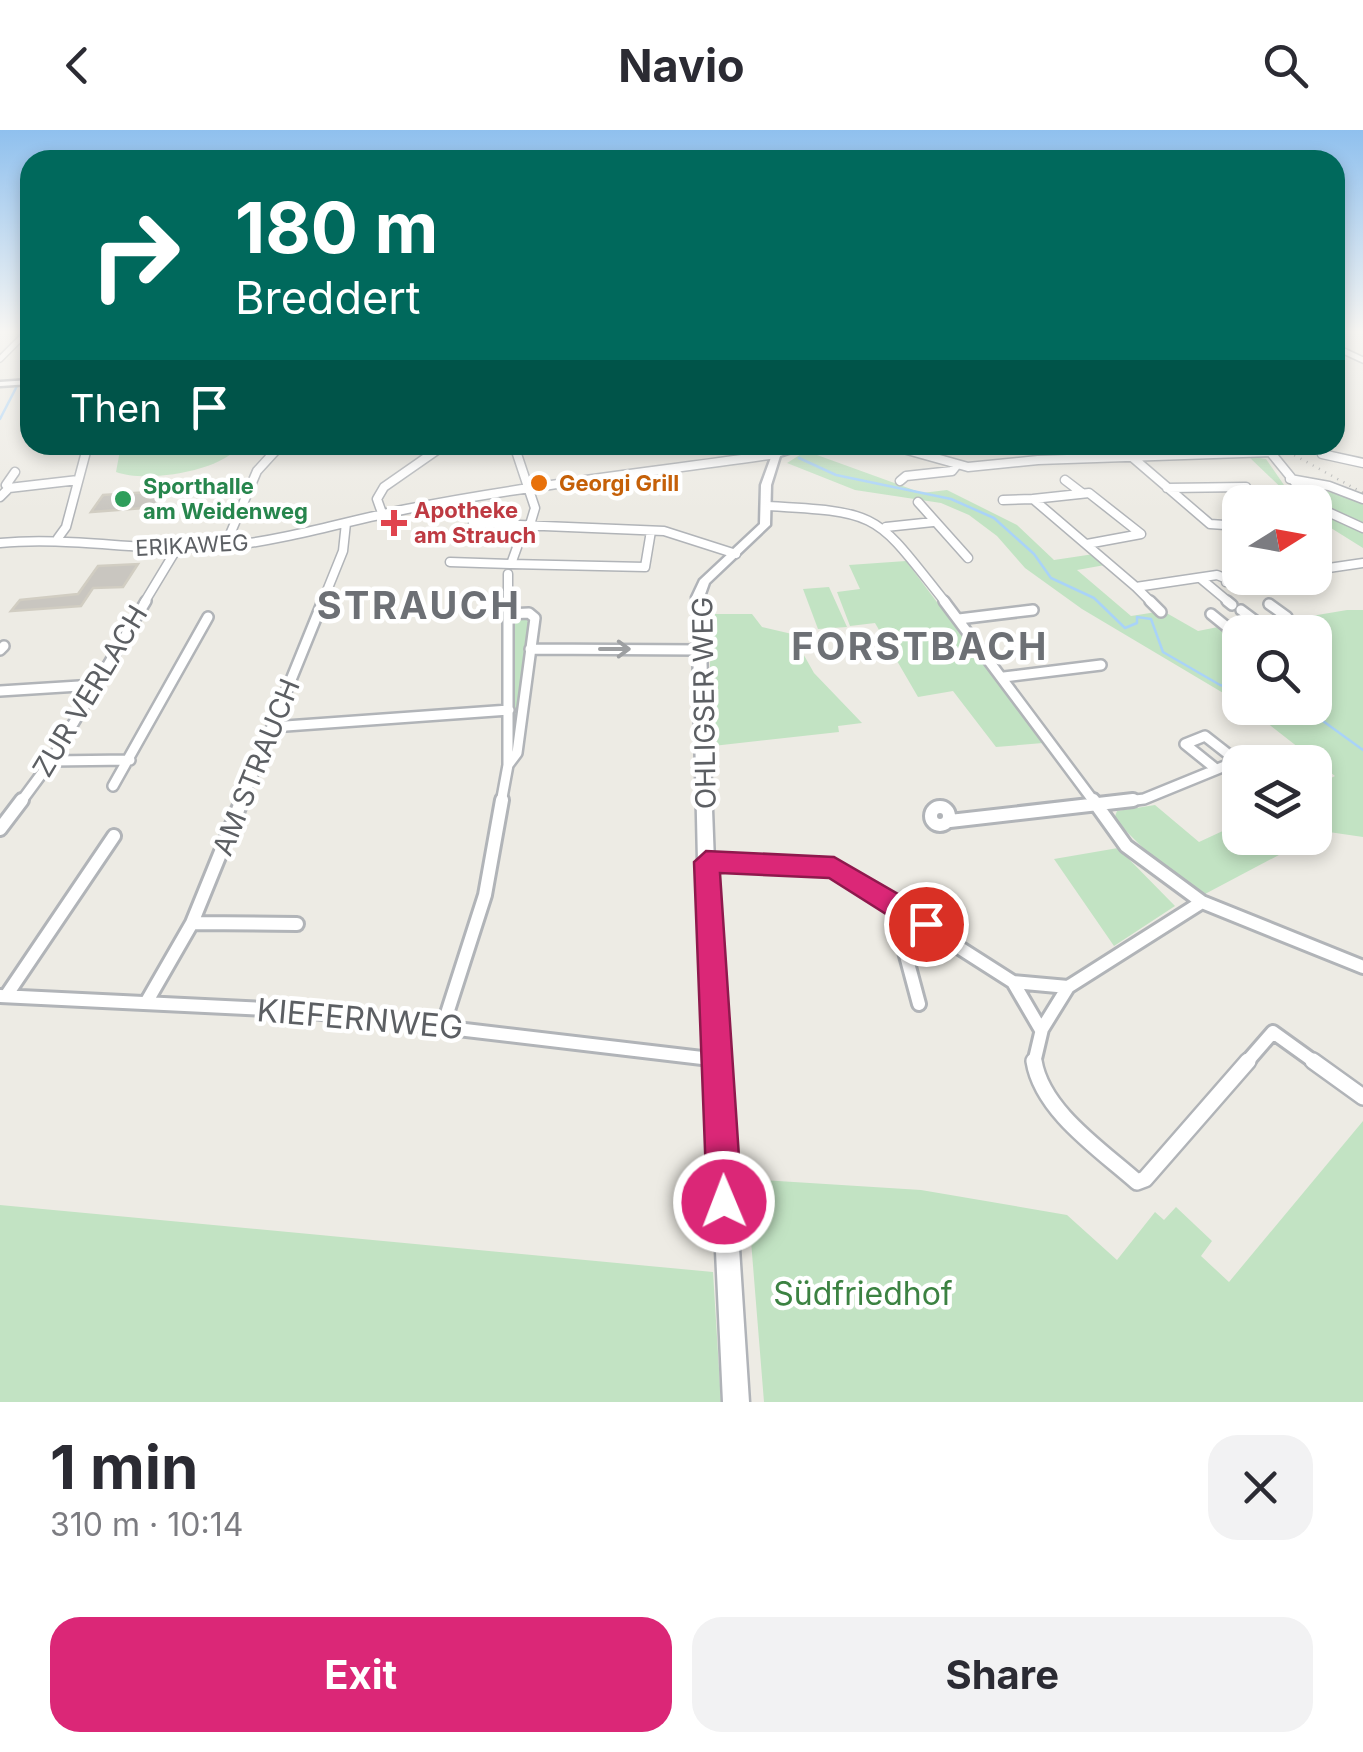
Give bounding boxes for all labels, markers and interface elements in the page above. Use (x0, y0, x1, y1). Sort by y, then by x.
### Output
icon: back (50, 38, 105, 93)
text: Navio (618, 38, 745, 93)
icon: search (1258, 38, 1313, 93)
text: 180 m (235, 185, 438, 270)
icon: right (70, 190, 200, 320)
text: Breddert (235, 270, 421, 325)
icon: arrive (182, 380, 237, 435)
text: Then (70, 385, 162, 431)
place label: Georgi Grill (559, 470, 679, 496)
marker: Georgi Grill (528, 472, 550, 494)
place label: Sporthalle am Weidenweg (143, 473, 308, 524)
north arrow (1222, 485, 1332, 595)
map controls (1222, 485, 1332, 855)
marker: Sporthalle am Weidenweg (112, 488, 134, 510)
place label: Apotheke am Strauch (414, 497, 536, 548)
marker: Apotheke am Strauch (383, 512, 405, 534)
street label: ERIKAWEG (135, 529, 249, 561)
district label: STRAUCH (317, 582, 521, 628)
street label: OHLIGSER WEG (685, 596, 723, 810)
street label: ZUR VERLACH (25, 599, 155, 783)
button: search (1222, 615, 1332, 725)
district label: FORSTBACH (791, 623, 1049, 669)
one-way arrow (598, 640, 631, 658)
street label: AM STRAUCH (205, 674, 307, 860)
button: layers (1222, 745, 1332, 855)
pin (884, 882, 969, 967)
icon: arrive (899, 897, 954, 952)
street label: KIEFERNWEG (255, 990, 465, 1047)
position arrow (672, 1150, 776, 1254)
park label: Südfriedhof (773, 1274, 953, 1313)
text: 1 min (50, 1431, 198, 1503)
button: close (1208, 1435, 1313, 1540)
text: 310 m · 10:14 (50, 1505, 243, 1544)
button: Exit (50, 1617, 672, 1732)
button: Share (692, 1617, 1313, 1732)

